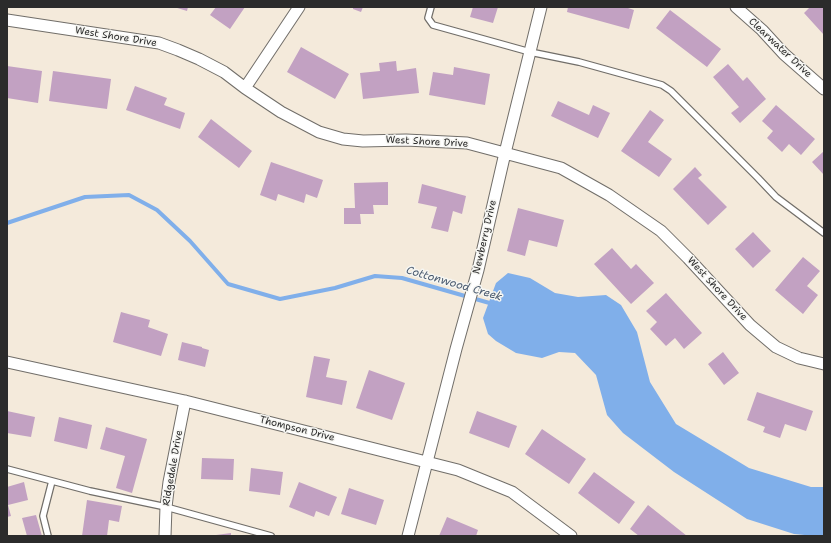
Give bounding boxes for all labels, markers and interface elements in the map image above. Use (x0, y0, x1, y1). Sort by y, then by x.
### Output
street label: Clearwater Drive (746, 16, 814, 80)
street label: West Shore Drive (74, 25, 158, 49)
street label: West Shore Drive (385, 134, 469, 150)
street label: Newberry Drive (471, 199, 499, 275)
street label: West Shore Drive (684, 255, 750, 323)
water label: Cottonwood Creek (404, 264, 504, 304)
street label: Thompson Drive (258, 414, 336, 444)
street label: Ridgedale Drive (160, 429, 186, 507)

